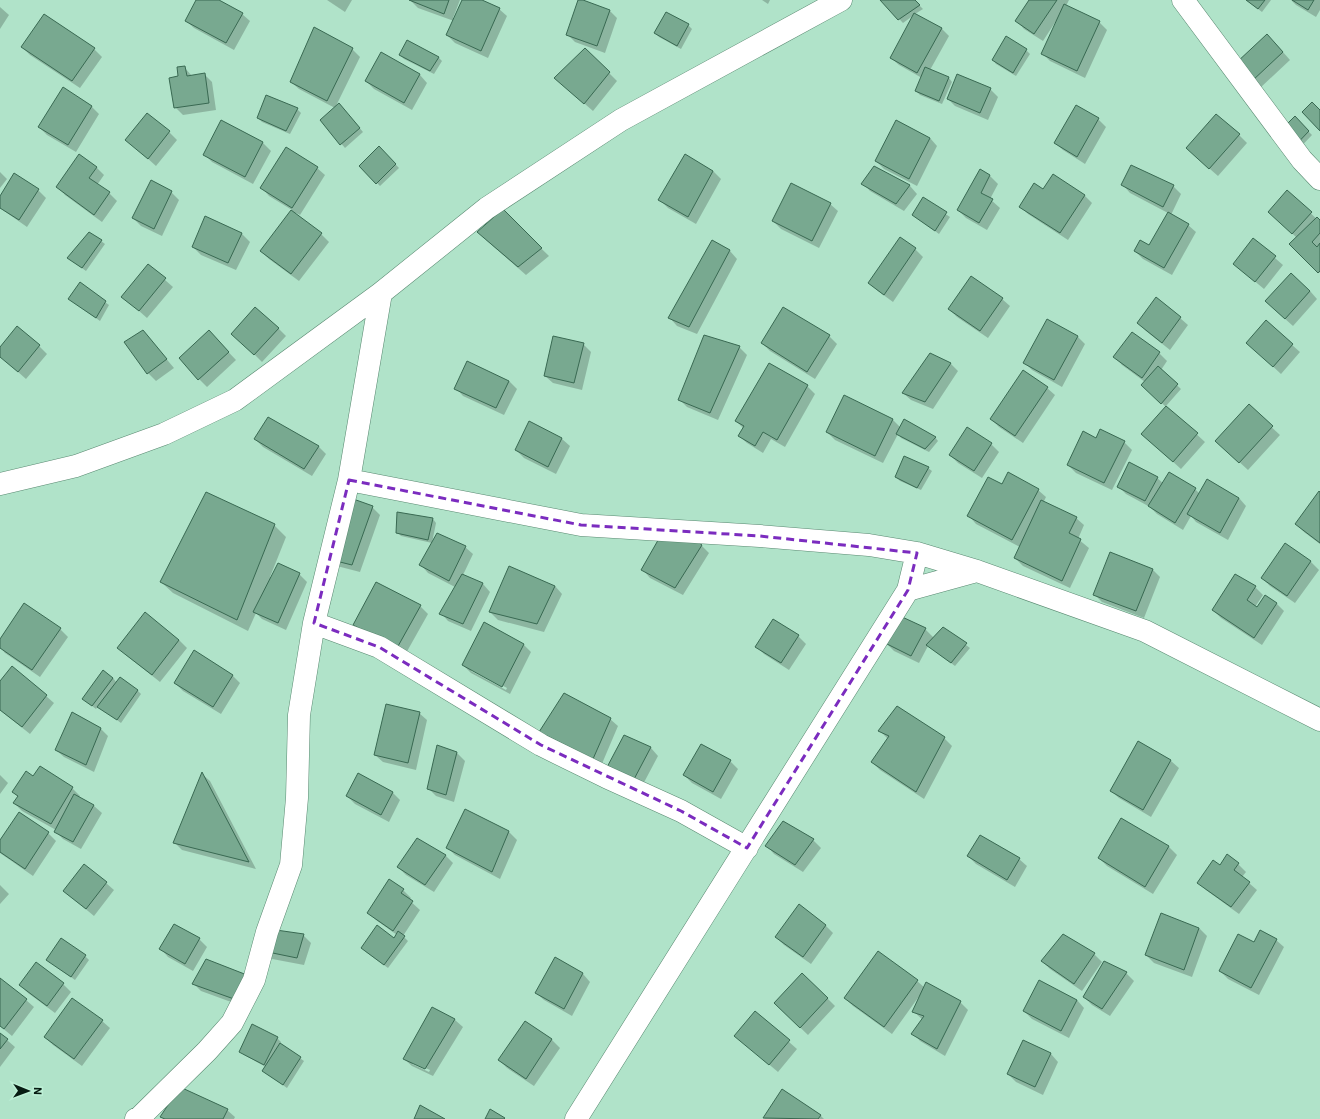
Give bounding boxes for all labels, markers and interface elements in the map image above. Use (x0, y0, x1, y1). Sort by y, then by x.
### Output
north arrow (8, 1071, 48, 1111)
text: N (31, 1087, 45, 1095)

